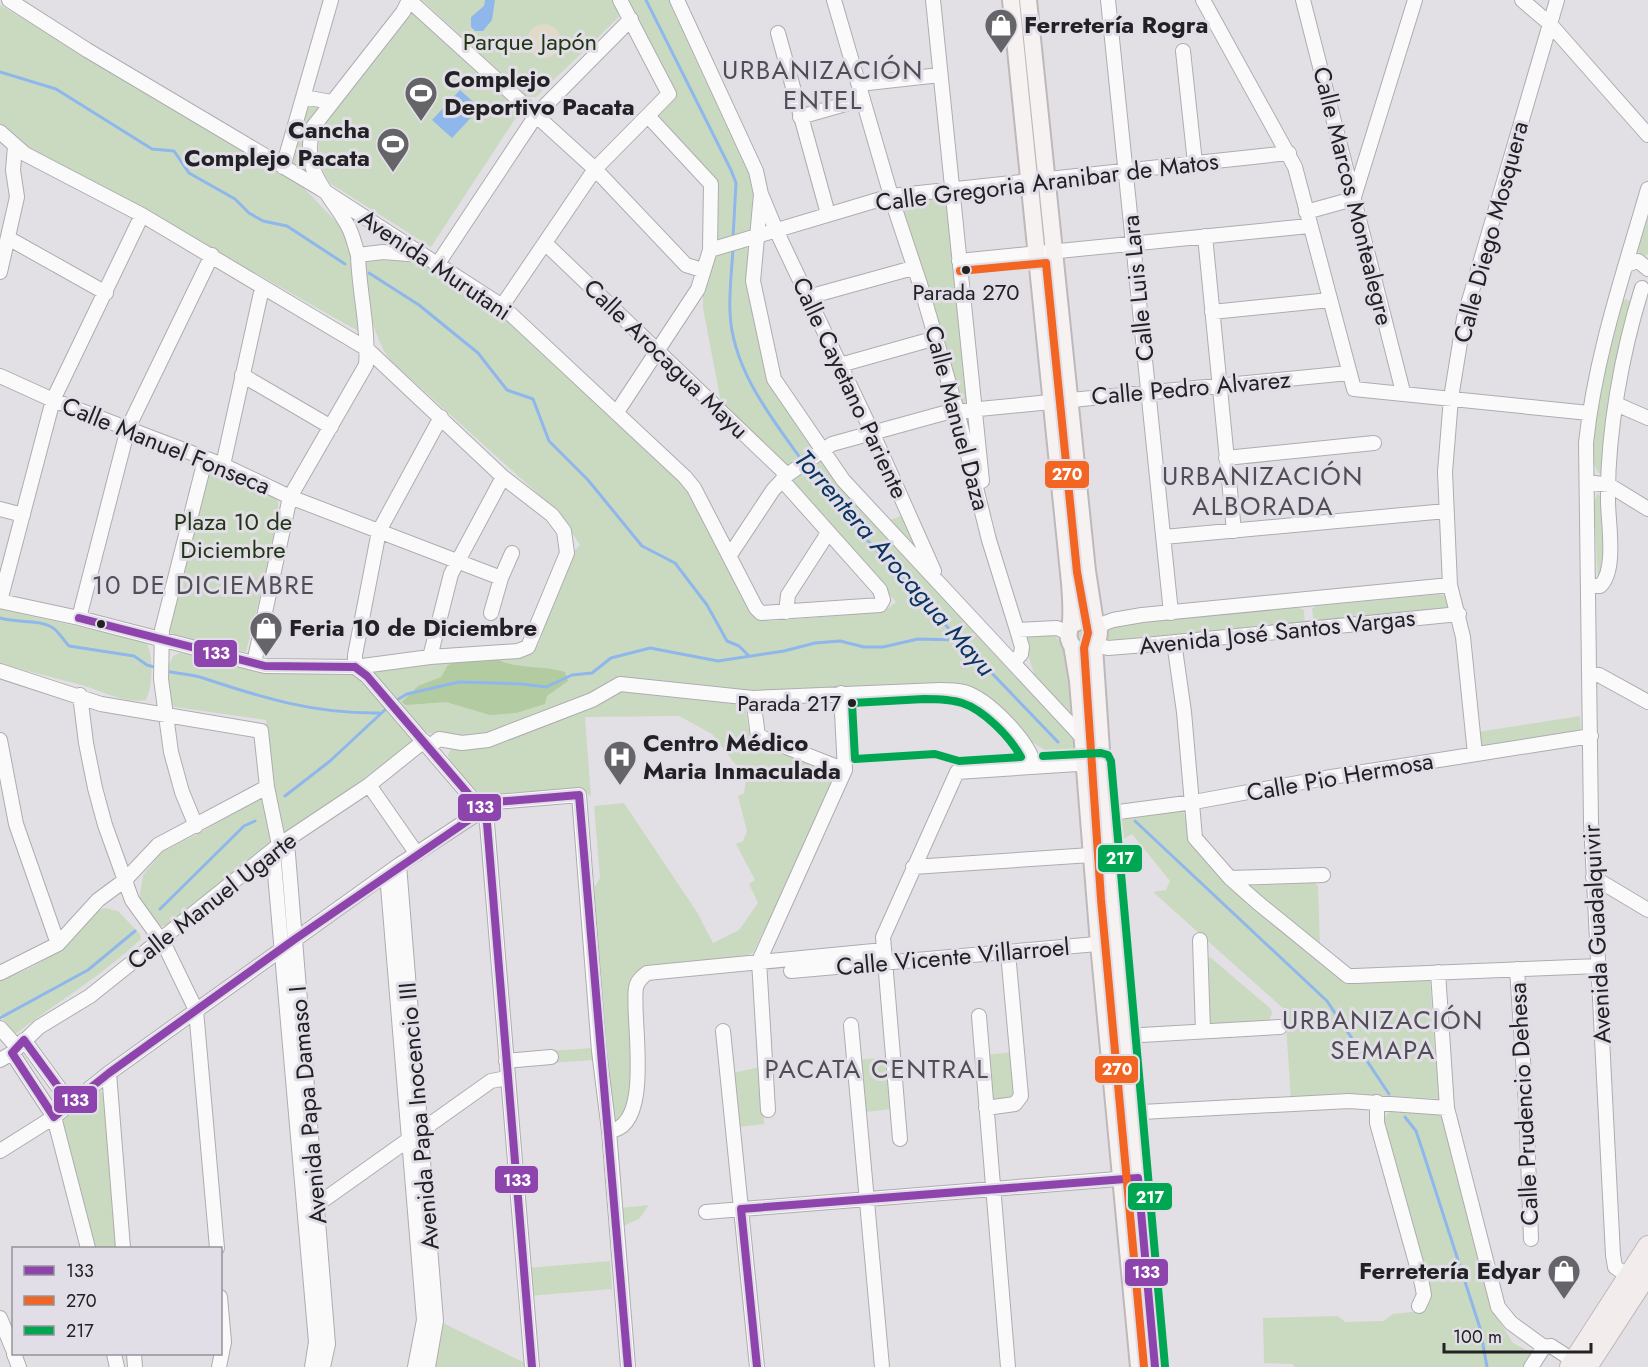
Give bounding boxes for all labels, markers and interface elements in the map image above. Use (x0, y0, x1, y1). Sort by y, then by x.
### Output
shop icon: Ferretería Rogra (983, 7, 1019, 54)
place label: Ferretería Rogra (1024, 7, 1209, 42)
park label: Parque Japón (463, 24, 597, 59)
district label: URBANIZACIÓN ENTEL (722, 51, 924, 119)
place label: Complejo Deportivo Pacata (444, 61, 635, 124)
street label: Calle Marcos Montealegre (1304, 63, 1403, 329)
sports icon: Complejo Deportivo Pacata (403, 75, 439, 122)
place label: Cancha Complejo Pacata (184, 112, 370, 175)
street label: Calle Diego Mosquera (1444, 117, 1537, 347)
sports icon: Cancha Complejo Pacata (375, 126, 411, 173)
street label: Calle Gregoria Aranibar de Matos (873, 143, 1220, 220)
street label: Avenida Murutani (352, 200, 519, 329)
street label: Calle Luis Lara (1112, 213, 1163, 363)
marker: Parada 270 (960, 264, 972, 276)
street label: Calle Arocagua Mayu (576, 271, 757, 447)
street label: Calle Cayetano Pariente (784, 271, 917, 504)
place label: Parada 270 (912, 276, 1020, 308)
street label: Calle Manuel Daza (916, 321, 999, 514)
street label: Calle Pedro Alvarez (1090, 361, 1292, 414)
street label: Calle Manuel Fonseca (57, 388, 276, 503)
water label: Torrentera Arocagua Mayu (786, 441, 1004, 685)
district label: URBANIZACIÓN ALBORADA (1162, 457, 1364, 525)
line badge: 270 (1044, 460, 1090, 489)
text: 270 (1052, 463, 1082, 486)
park label: Plaza 10 de Diciembre (174, 504, 292, 567)
district label: 10 DE DICIEMBRE (92, 566, 316, 604)
street label: Avenida José Santos Vargas (1137, 600, 1417, 663)
shop icon: Feria 10 de Diciembre (248, 610, 284, 657)
place label: Feria 10 de Diciembre (289, 610, 537, 645)
unlabelled marker (95, 618, 107, 630)
line badge: 133 (193, 639, 238, 668)
text: 133 (202, 642, 230, 665)
place label: Parada 217 (737, 687, 841, 719)
marker: Parada 217 (846, 697, 858, 709)
place label: Centro Médico Maria Inmaculada (643, 725, 841, 788)
hospital icon: Centro Médico Maria Inmaculada (602, 739, 638, 786)
street label: Calle Pio Hermosa (1244, 743, 1436, 810)
line badge: 133 (457, 793, 502, 822)
text: 133 (466, 796, 494, 819)
street label: Calle Manuel Ugarte (120, 823, 304, 978)
street label: Avenida Guadalquivir (1573, 823, 1620, 1045)
line badge: 217 (1097, 844, 1143, 873)
text: 217 (1106, 847, 1134, 870)
street label: Calle Vicente Villarroel (835, 929, 1071, 984)
street label: Avenida Papa Inocencio III (389, 981, 448, 1251)
street label: Calle Prudencio Dehesa (1500, 981, 1547, 1227)
street label: Avenida Papa Damaso I (280, 985, 335, 1226)
district label: URBANIZACIÓN SEMAPA (1282, 1001, 1484, 1069)
district label: PACATA CENTRAL (765, 1050, 989, 1088)
line badge: 270 (1094, 1055, 1139, 1084)
text: 270 (1102, 1058, 1132, 1081)
line badge: 133 (53, 1085, 98, 1114)
text: 133 (61, 1089, 89, 1112)
line badge: 133 (494, 1165, 539, 1194)
text: 133 (503, 1169, 531, 1192)
line badge: 217 (1127, 1182, 1173, 1211)
text: 217 (1136, 1186, 1164, 1209)
legend (12, 1247, 222, 1355)
place label: Ferretería Edyar (1359, 1253, 1541, 1288)
shop icon: Ferretería Edyar (1546, 1253, 1582, 1300)
text: 133 (66, 1258, 94, 1284)
line badge: 133 (1124, 1258, 1169, 1287)
text: 133 (1132, 1261, 1160, 1284)
text: 270 (66, 1288, 97, 1314)
scale bar (1444, 1316, 1591, 1354)
text: 217 (66, 1318, 94, 1344)
text: 100 m (1453, 1324, 1502, 1350)

